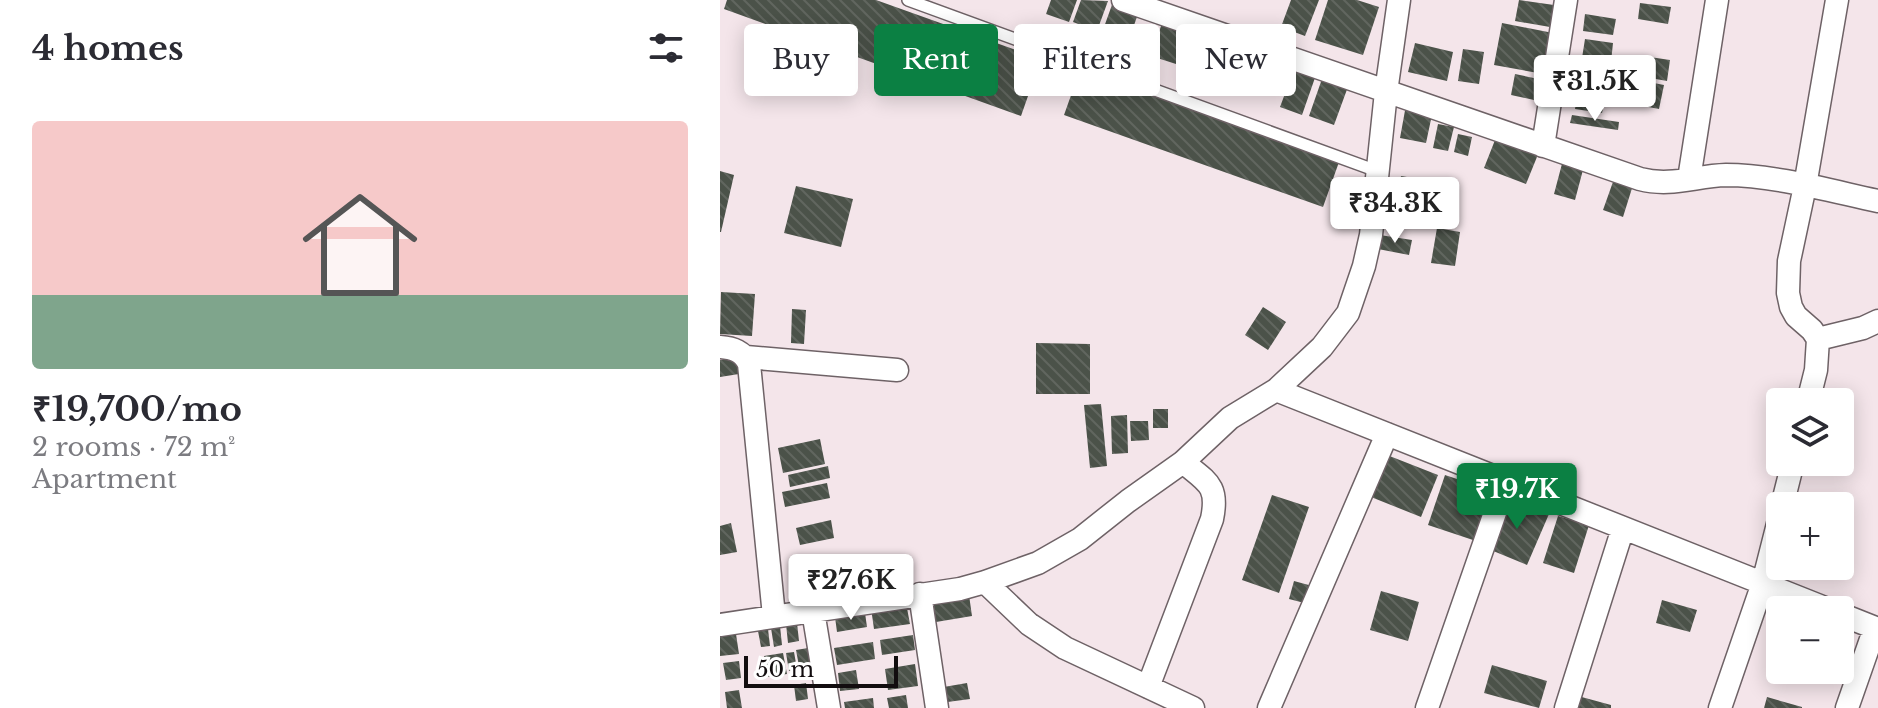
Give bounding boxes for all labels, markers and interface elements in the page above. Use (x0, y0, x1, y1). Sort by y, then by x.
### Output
chip: Buy (744, 24, 858, 96)
chip: Rent (874, 24, 998, 96)
chip: Filters (1014, 24, 1160, 96)
chip: New (1176, 24, 1296, 96)
icon: filters (644, 26, 688, 70)
text: 4 homes (32, 27, 184, 69)
pin: ₹31.5K (1530, 55, 1660, 123)
text: ₹31.5K (1552, 65, 1638, 97)
icon: home (288, 173, 432, 317)
pin: ₹34.3K (1330, 177, 1460, 245)
text: ₹34.3K (1348, 187, 1442, 219)
text: ₹19,700/mo (32, 388, 242, 430)
map controls (1766, 388, 1854, 684)
button: layers (1766, 388, 1854, 476)
text: 2 rooms · 72 m² (32, 431, 235, 463)
text: Apartment (32, 463, 177, 495)
pin: ₹19.7K (1452, 463, 1582, 531)
text: ₹19.7K (1475, 473, 1559, 505)
button: + (1766, 492, 1854, 580)
pin: ₹27.6K (786, 554, 916, 622)
text: ₹27.6K (806, 564, 896, 596)
button: − (1766, 596, 1854, 684)
scale bar (744, 652, 898, 688)
text: 50 m (756, 656, 814, 683)

